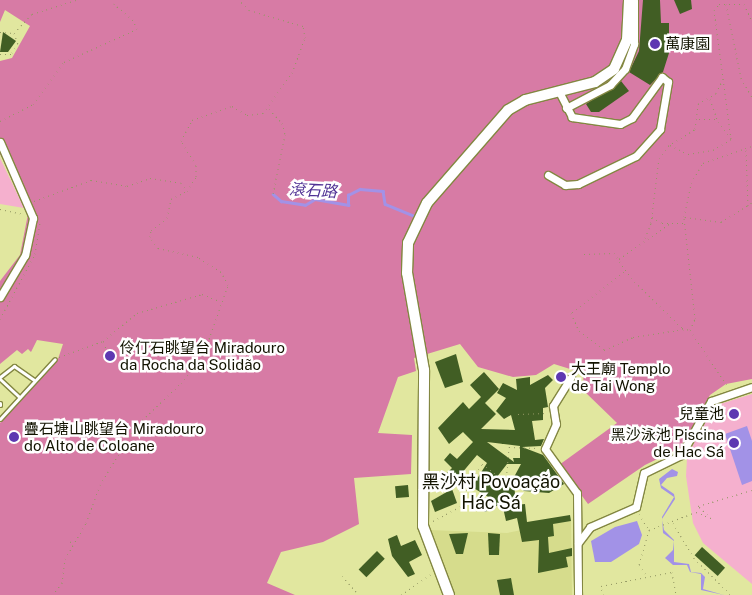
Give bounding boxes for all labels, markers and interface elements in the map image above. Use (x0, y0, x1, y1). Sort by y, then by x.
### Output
place label: 萬康園 (665, 35, 710, 53)
marker: 萬康園 (649, 38, 661, 50)
water label: 滾石路 (289, 180, 337, 202)
place label: 伶仃石眺望台 Miradouro da Rocha da Solidão (120, 338, 285, 373)
marker: 伶仃石眺望台 Miradouro da Rocha da Solidão (104, 350, 116, 362)
place label: 大王廟 Templo de Tai Wong (571, 359, 671, 394)
marker: 大王廟 Templo de Tai Wong (555, 371, 567, 383)
place label: 兒童池 (679, 405, 724, 423)
marker: 兒童池 (728, 408, 740, 420)
place label: 疊石塘山眺望台 Miradouro do Alto de Coloane (24, 419, 204, 454)
place label: 黑沙泳池 Piscina de Hac Sá (611, 425, 724, 460)
marker: 疊石塘山眺望台 Miradouro do Alto de Coloane (8, 431, 20, 443)
marker: 黑沙泳池 Piscina de Hac Sá (728, 437, 740, 449)
district label: 黑沙村 Povoação Hác Sá (422, 472, 560, 514)

